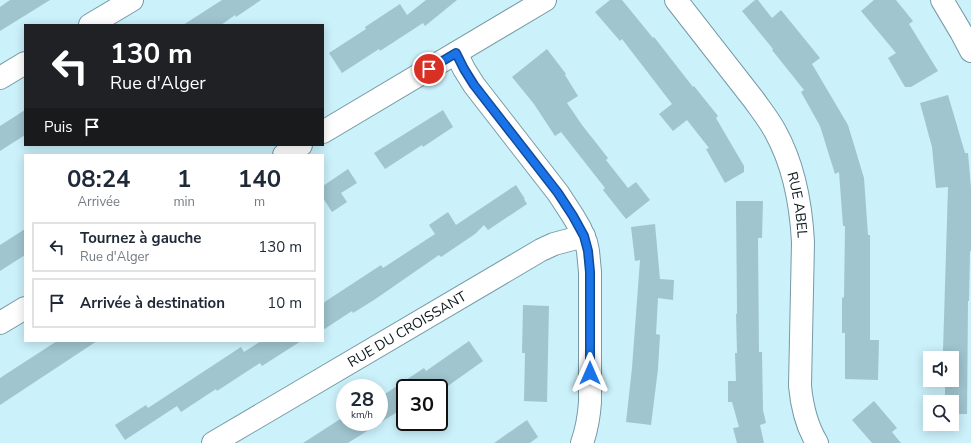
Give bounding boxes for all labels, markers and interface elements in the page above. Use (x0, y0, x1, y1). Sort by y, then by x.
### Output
text: 130 m (110, 35, 193, 73)
icon: left (44, 40, 96, 92)
pin (412, 52, 446, 86)
icon: arrive (418, 58, 440, 80)
text: Rue d'Alger (110, 71, 206, 95)
icon: arrive (81, 116, 103, 138)
text: Puis (44, 117, 73, 137)
text: 08:24 (67, 163, 130, 195)
text: 1 (177, 163, 191, 195)
text: 140 (238, 163, 281, 195)
street label: RUE ABEL (783, 169, 812, 239)
text: Arrivée (78, 193, 120, 211)
text: min (173, 193, 195, 211)
text: m (254, 193, 265, 211)
text: Tournez à gauche (80, 228, 202, 248)
icon: left (46, 236, 68, 258)
text: 130 m (258, 237, 302, 257)
text: Rue d'Alger (80, 248, 149, 266)
street label: RUE DU CROISSANT (344, 286, 470, 371)
icon: arrive (46, 292, 68, 314)
text: Arrivée à destination (80, 293, 225, 313)
text: 10 m (267, 293, 302, 313)
map controls (923, 351, 959, 431)
button: sound (923, 351, 959, 387)
position arrow (569, 352, 611, 394)
speed limit sign: 30 (396, 379, 448, 431)
text: 28 (350, 386, 374, 413)
button: search (923, 395, 959, 431)
text: km/h (351, 408, 373, 422)

